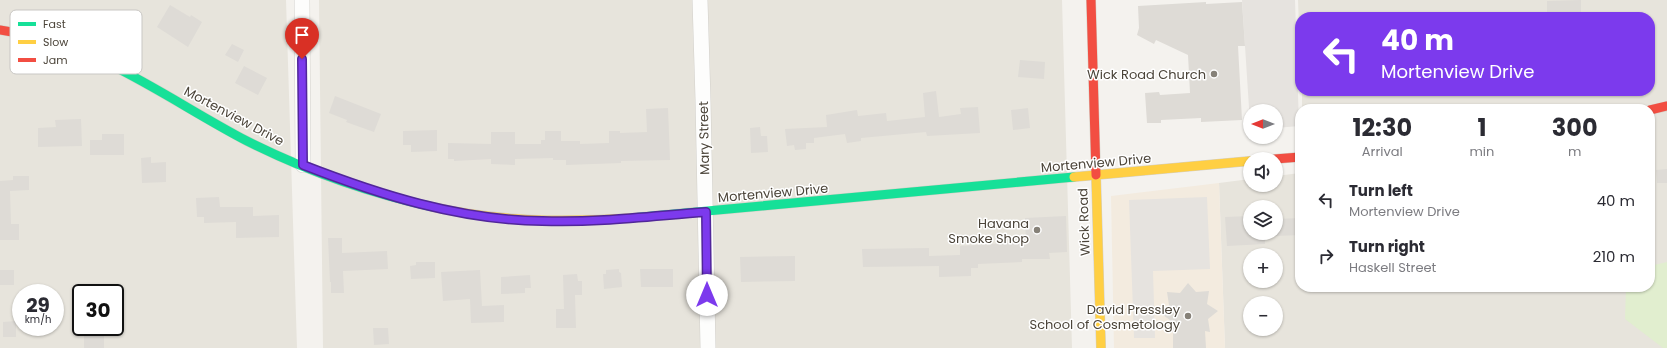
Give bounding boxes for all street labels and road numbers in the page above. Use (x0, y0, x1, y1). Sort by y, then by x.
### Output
street label: Mortenview Drive (181, 82, 287, 150)
street label: Mary Street (694, 101, 714, 175)
street label: Mortenview Drive (1040, 149, 1152, 177)
street label: Mortenview Drive (717, 179, 829, 207)
street label: Wick Road (1073, 188, 1095, 256)

